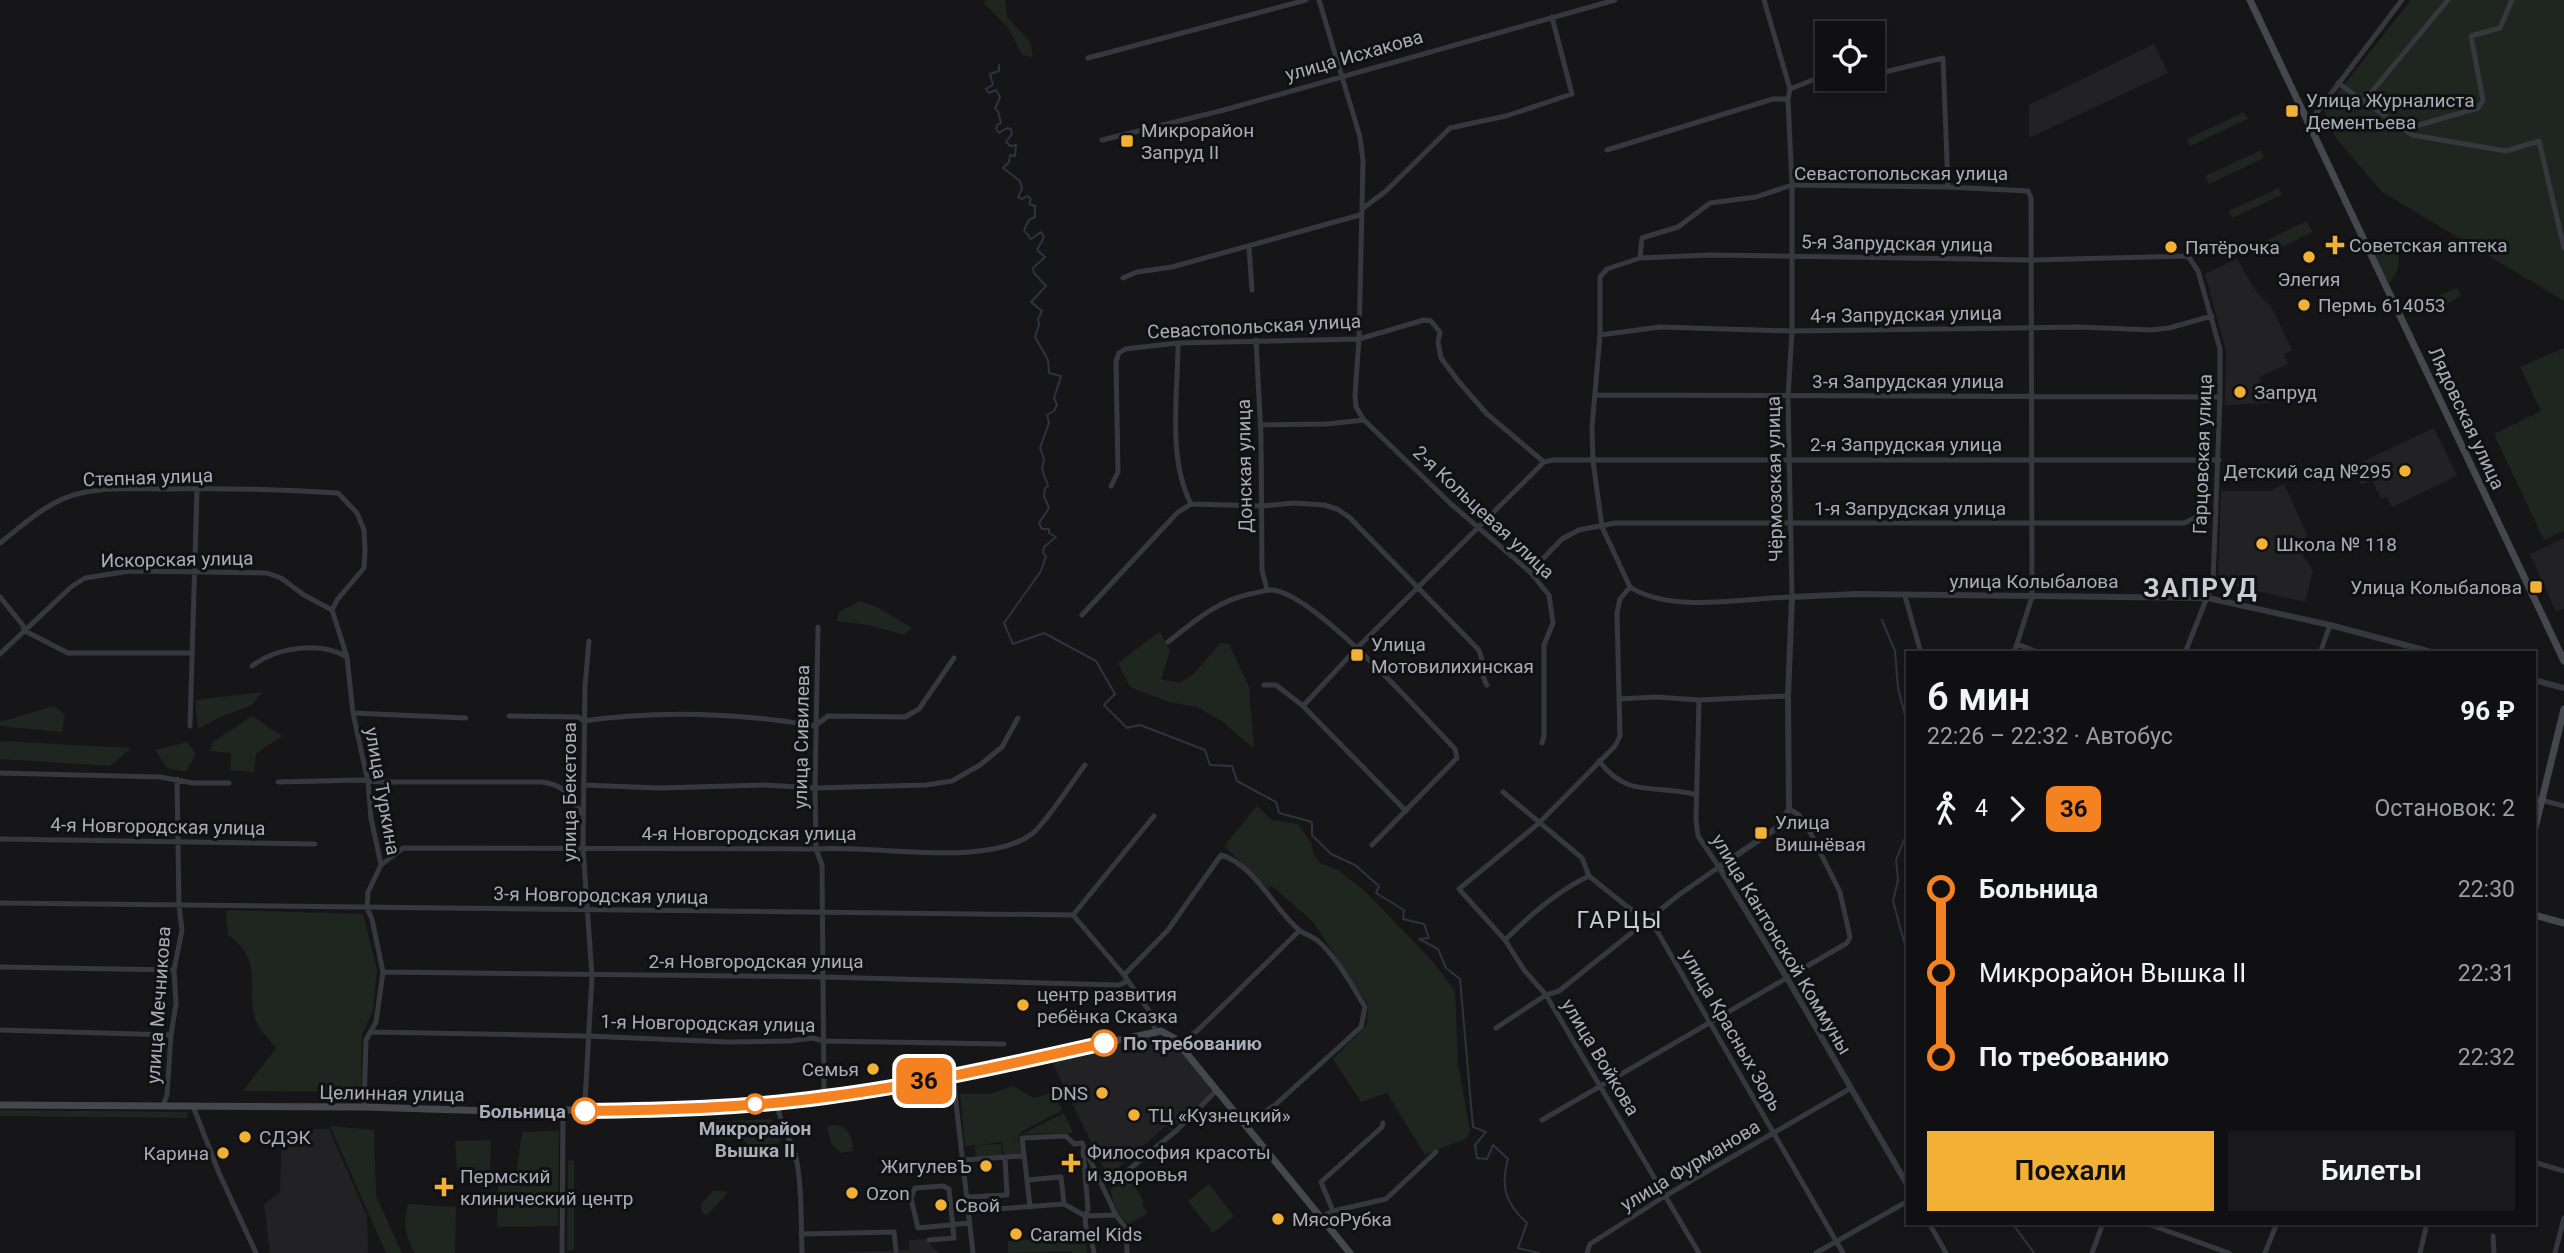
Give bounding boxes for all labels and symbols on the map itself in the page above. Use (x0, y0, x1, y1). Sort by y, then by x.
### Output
street label: улица Исхакова (1283, 25, 1426, 86)
place label: Улица Журналиста Дементьева (2306, 89, 2475, 134)
marker: Улица Журналиста Дементьева (2284, 103, 2300, 119)
place label: Микрорайон Запруд II (1141, 119, 1254, 164)
marker: Микрорайон Запруд II (1119, 133, 1135, 149)
street label: Севастопольская улица (1794, 162, 2008, 185)
street label: 5-я Запрудская улица (1801, 230, 1993, 257)
place label: Советская аптека (2349, 234, 2508, 257)
place label: Пятёрочка (2185, 236, 2280, 259)
marker: Советская аптека (2327, 237, 2343, 253)
marker: Пятёрочка (2163, 239, 2179, 255)
marker: Элегия (2301, 249, 2317, 265)
place label: Элегия (2277, 268, 2341, 291)
place label: Пермь 614053 (2318, 294, 2446, 317)
marker: Пермь 614053 (2296, 297, 2312, 313)
street label: 4-я Запрудская улица (1810, 301, 2002, 328)
street label: Севастопольская улица (1147, 309, 1361, 344)
street label: Лядовская улица (2423, 343, 2510, 493)
street label: 3-я Запрудская улица (1812, 370, 2004, 393)
street label: Гарцовская улица (2188, 373, 2217, 535)
place label: Запруд (2254, 381, 2317, 404)
marker: Запруд (2232, 384, 2248, 400)
street label: Чёрмозская улица (1762, 396, 1787, 562)
street label: Донская улица (1232, 399, 1257, 533)
street label: 2-я Запрудская улица (1810, 433, 2002, 456)
street label: 2-я Кольцевая улица (1408, 441, 1559, 584)
place label: Детский сад №295 (2223, 460, 2391, 483)
marker: Детский сад №295 (2397, 463, 2413, 479)
street label: Степная улица (82, 464, 214, 491)
street label: 1-я Запрудская улица (1814, 497, 2006, 520)
place label: Школа № 118 (2276, 533, 2397, 556)
marker: Школа № 118 (2254, 536, 2270, 552)
street label: Искорская улица (100, 547, 254, 572)
street label: улица Колыбалова (1949, 570, 2119, 593)
district label: ЗАПРУД (2143, 573, 2259, 603)
place label: Улица Колыбалова (2350, 576, 2522, 599)
marker: Улица Колыбалова (2528, 579, 2544, 595)
place label: Улица Мотовилихинская (1371, 633, 1534, 678)
marker: Улица Мотовилихинская (1349, 647, 1365, 663)
street label: улица Сивилева (789, 665, 814, 809)
street label: улица Бекетова (558, 722, 581, 862)
street label: улица Туркина (360, 725, 405, 857)
place label: Улица Вишнёвая (1775, 811, 1866, 856)
street label: 4-я Новгородская улица (50, 813, 266, 840)
street label: 4-я Новгородская улица (641, 822, 857, 845)
marker: Улица Вишнёвая (1753, 825, 1769, 841)
street label: улица Кантонской Коммуны (1707, 830, 1857, 1059)
street label: 3-я Новгородская улица (493, 882, 709, 909)
district label: ГАРЦЫ (1577, 907, 1663, 934)
street label: улица Мечникова (142, 925, 175, 1085)
street label: улица Красных Зорь (1676, 945, 1787, 1115)
street label: 2-я Новгородская улица (648, 950, 864, 973)
place label: центр развития ребёнка Сказка (1037, 983, 1178, 1028)
street label: улица Войкова (1557, 994, 1645, 1120)
marker: центр развития ребёнка Сказка (1015, 997, 1031, 1013)
street label: 1-я Новгородская улица (600, 1010, 816, 1037)
marker: По требованию (1091, 1030, 1117, 1056)
place label: По требованию (1123, 1032, 1262, 1055)
place label: Семья (802, 1058, 859, 1081)
line badge: 36 (892, 1058, 956, 1104)
marker: Семья (865, 1061, 881, 1077)
street label: Целинная улица (319, 1081, 465, 1106)
place label: DNS (1051, 1082, 1088, 1105)
marker: DNS (1094, 1085, 1110, 1101)
marker: Микрорайон Вышка II (745, 1094, 765, 1114)
marker: Больница (572, 1098, 598, 1124)
place label: Больница (479, 1100, 566, 1123)
place label: ТЦ «Кузнецкий» (1148, 1104, 1291, 1127)
marker: ТЦ «Кузнецкий» (1126, 1107, 1142, 1123)
street label: улица Фурманова (1616, 1115, 1764, 1216)
place label: Микрорайон Вышка II (699, 1117, 811, 1162)
place label: СДЭК (259, 1126, 311, 1149)
marker: СДЭК (237, 1129, 253, 1145)
place label: Философия красоты и здоровья (1087, 1141, 1271, 1186)
place label: Карина (144, 1142, 209, 1165)
marker: Карина (215, 1145, 231, 1161)
marker: Философия красоты и здоровья (1061, 1153, 1081, 1173)
place label: ЖигулевЪ (881, 1155, 972, 1178)
marker: ЖигулевЪ (978, 1158, 994, 1174)
place label: Пермский клинический центр (460, 1165, 634, 1210)
marker: Пермский клинический центр (434, 1177, 454, 1197)
place label: Ozon (866, 1182, 910, 1205)
marker: Ozon (844, 1185, 860, 1201)
place label: Свой (955, 1194, 1000, 1217)
marker: Свой (933, 1197, 949, 1213)
place label: МясоРубка (1292, 1208, 1392, 1231)
marker: МясоРубка (1270, 1211, 1286, 1227)
place label: Caramel Kids (1030, 1223, 1142, 1246)
marker: Caramel Kids (1008, 1226, 1024, 1242)

